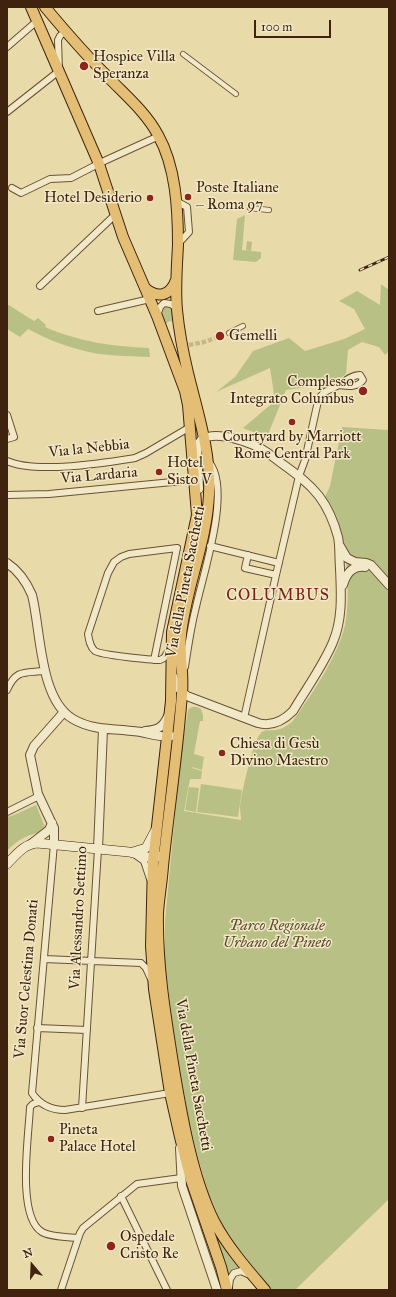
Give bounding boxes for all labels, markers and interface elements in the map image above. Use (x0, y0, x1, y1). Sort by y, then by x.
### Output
scale bar (256, 12, 333, 38)
text: 100 m (261, 20, 292, 34)
place label: Hospice Villa Speranza (93, 48, 175, 83)
marker: Hospice Villa Speranza (78, 60, 90, 72)
place label: Poste Italiane – Roma 97 (196, 179, 279, 214)
place label: Hotel Desiderio (44, 189, 142, 207)
marker: Poste Italiane – Roma 97 (183, 192, 193, 202)
marker: Hotel Desiderio (145, 193, 155, 203)
place label: Gemelli (229, 327, 277, 345)
marker: Gemelli (214, 330, 226, 342)
place label: Complesso Integrato Columbus (230, 373, 354, 408)
marker: Complesso Integrato Columbus (357, 385, 369, 397)
marker: Courtyard by Marriott Rome Central Park (287, 417, 297, 427)
place label: Courtyard by Marriott Rome Central Park (222, 428, 362, 463)
street label: Via la Nebbia (48, 436, 130, 462)
place label: Hotel Sisto V (167, 454, 212, 489)
street label: Via Lardaria (60, 464, 138, 488)
marker: Hotel Sisto V (154, 467, 164, 477)
street label: Via della Pineta Sacchetti (162, 504, 210, 660)
district label: COLUMBUS (226, 586, 330, 606)
place label: Chiesa di Gesù Divino Maestro (230, 735, 328, 770)
marker: Chiesa di Gesù Divino Maestro (217, 748, 227, 758)
street label: Via Alessandro Settimo (66, 846, 92, 990)
street label: Via Suor Celestina Donati (11, 899, 43, 1059)
park label: Parco Regionale Urbano del Pineto (223, 917, 331, 952)
street label: Via della Pineta Sacchetti (171, 997, 215, 1153)
place label: Pineta Palace Hotel (59, 1121, 136, 1156)
marker: Pineta Palace Hotel (46, 1134, 56, 1144)
place label: Ospedale Cristo Re (120, 1228, 178, 1263)
marker: Ospedale Cristo Re (105, 1240, 117, 1252)
north arrow (12, 1245, 52, 1285)
text: N (21, 1246, 34, 1261)

